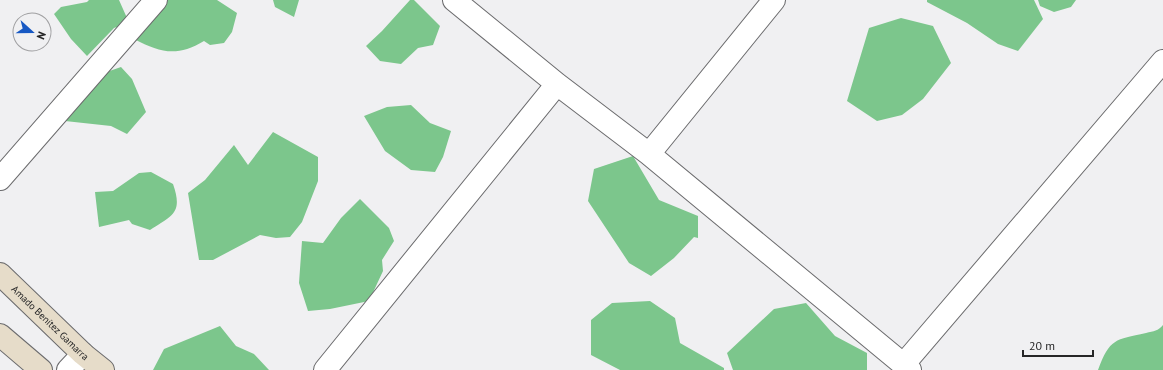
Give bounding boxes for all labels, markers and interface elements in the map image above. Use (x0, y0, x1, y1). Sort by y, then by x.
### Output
north arrow (12, 12, 52, 52)
text: N (34, 30, 49, 41)
street label: Amado Benítez Gamarra (9, 283, 91, 363)
scale bar (1023, 332, 1093, 358)
text: 20 m (1029, 338, 1055, 353)

